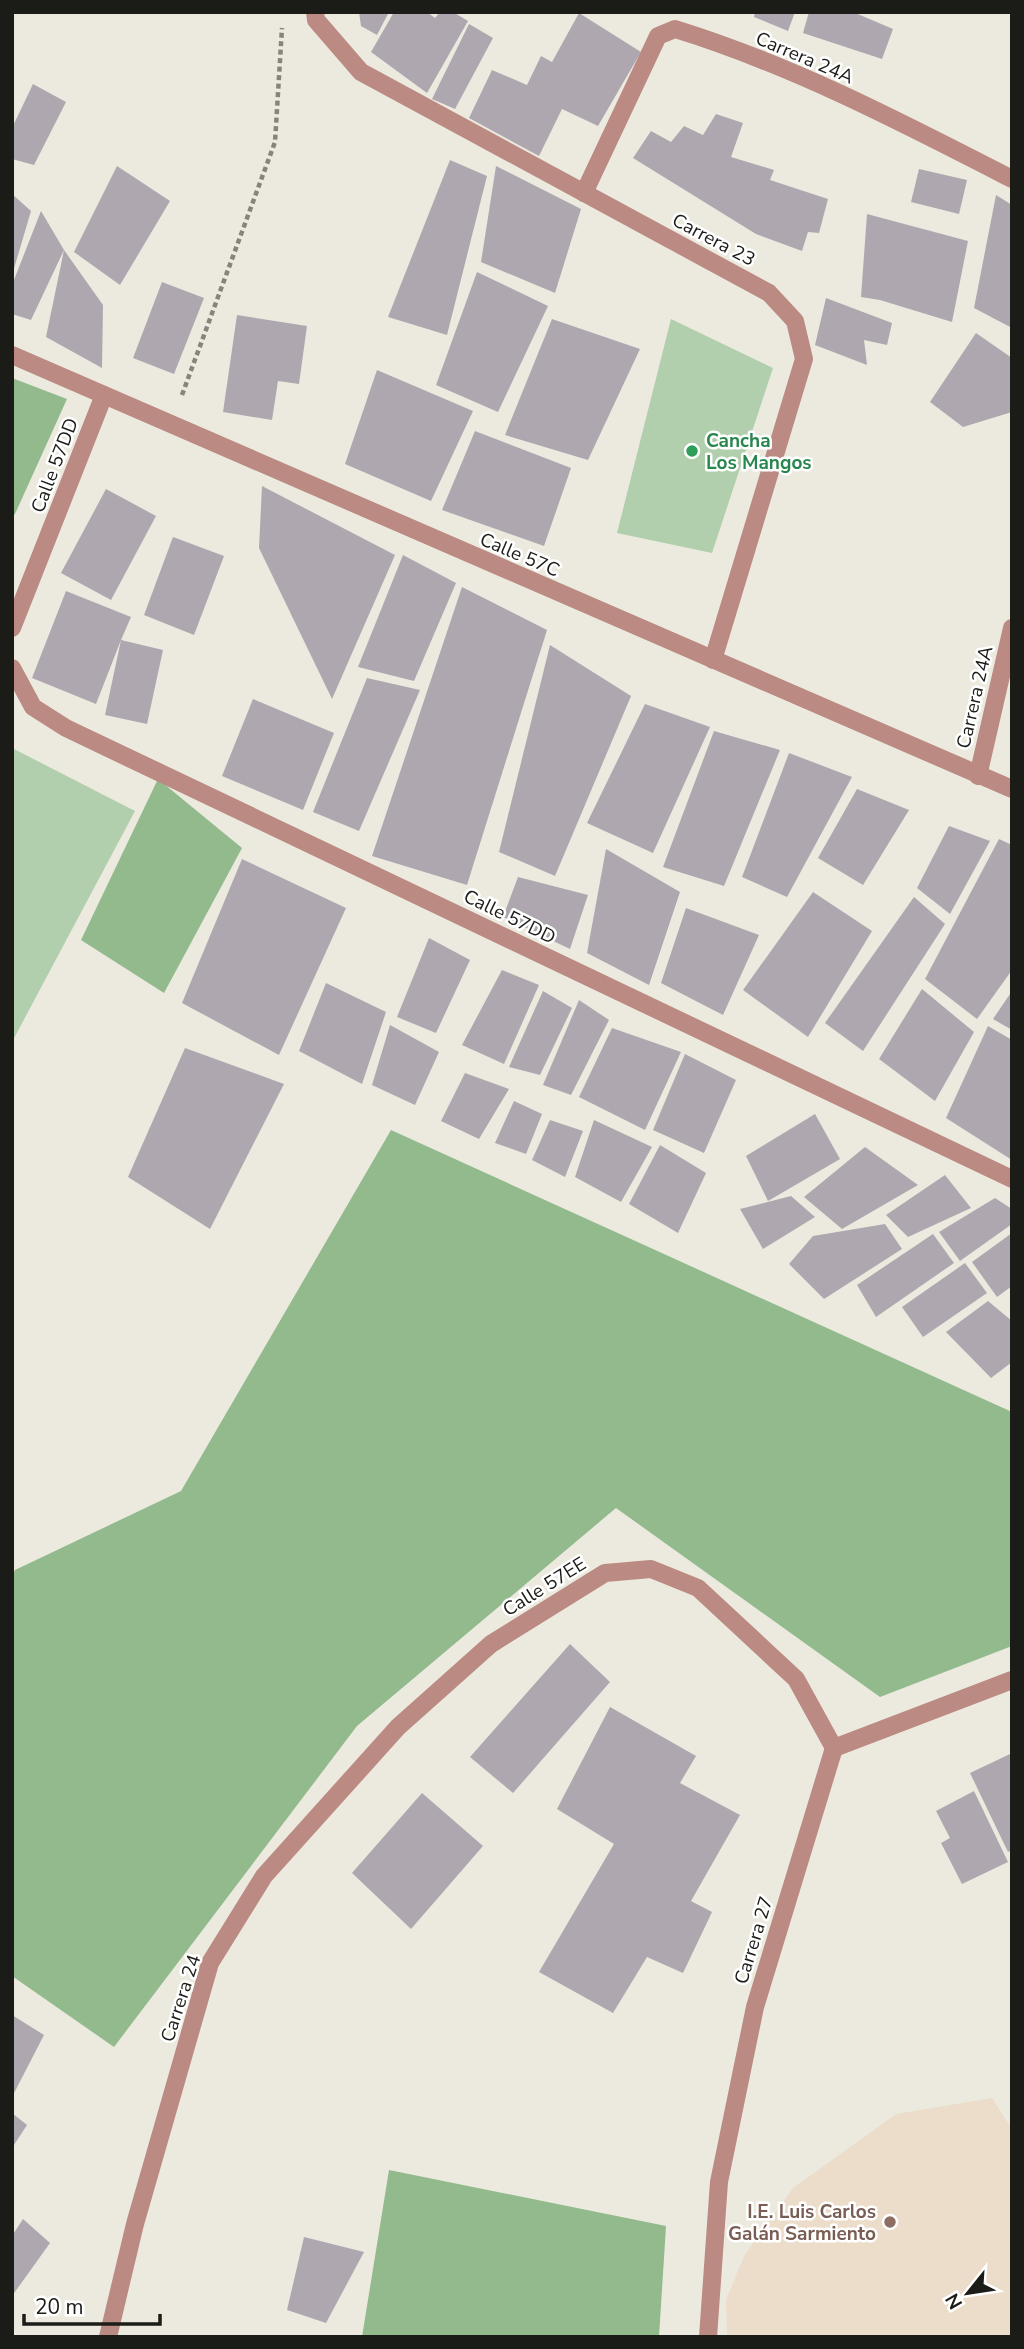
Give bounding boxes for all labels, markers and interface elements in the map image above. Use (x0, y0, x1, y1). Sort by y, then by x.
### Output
street label: Carrera 24A (751, 26, 858, 90)
street label: Carrera 23 (667, 207, 760, 273)
street label: Calle 57DD (25, 414, 85, 517)
place label: Cancha Los Mangos (706, 428, 812, 476)
marker: Cancha Los Mangos (684, 443, 700, 459)
street label: Calle 57C (476, 526, 563, 583)
street label: Carrera 24A (951, 643, 999, 751)
street label: Calle 57DD (459, 883, 560, 950)
street label: Calle 57EE (498, 1551, 591, 1623)
street label: Carrera 27 (728, 1893, 780, 1987)
street label: Carrera 24 (155, 1951, 207, 2045)
place label: I.E. Luis Carlos Galán Sarmiento (728, 2199, 876, 2247)
marker: I.E. Luis Carlos Galán Sarmiento (882, 2214, 898, 2230)
north arrow (933, 2258, 1003, 2328)
scale bar (24, 2282, 161, 2326)
text: N (939, 2288, 969, 2314)
text: 20 m (35, 2293, 84, 2321)

